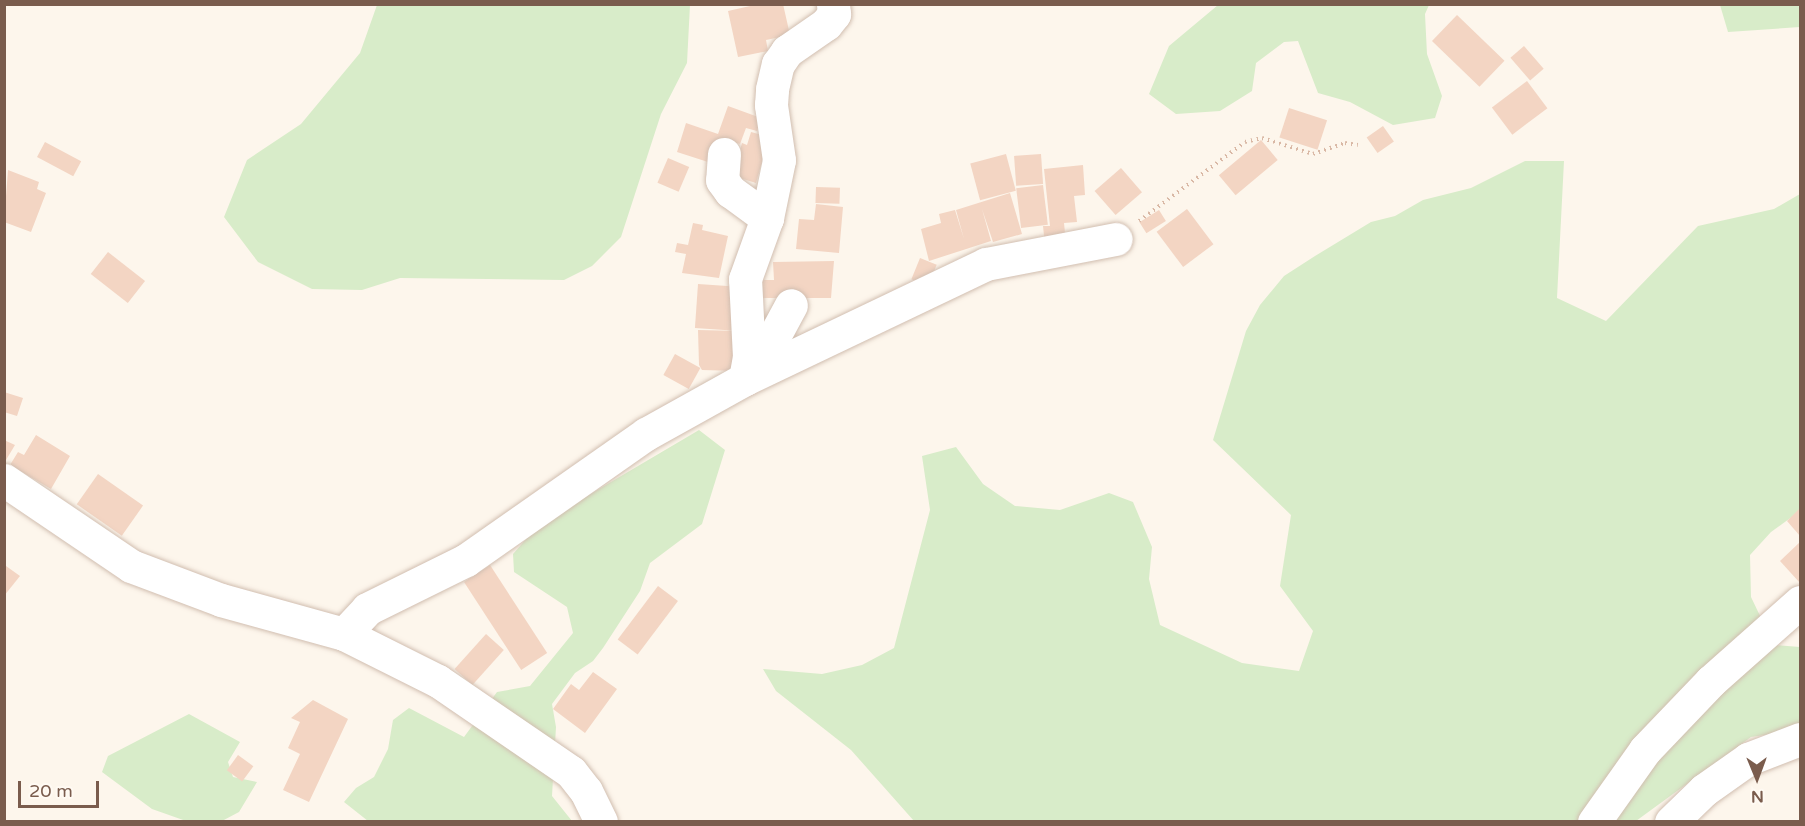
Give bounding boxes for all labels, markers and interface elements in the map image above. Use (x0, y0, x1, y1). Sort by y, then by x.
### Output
north arrow (1727, 748, 1787, 808)
scale bar (21, 769, 102, 807)
text: 20 m (29, 780, 73, 802)
text: N (1751, 786, 1764, 806)

